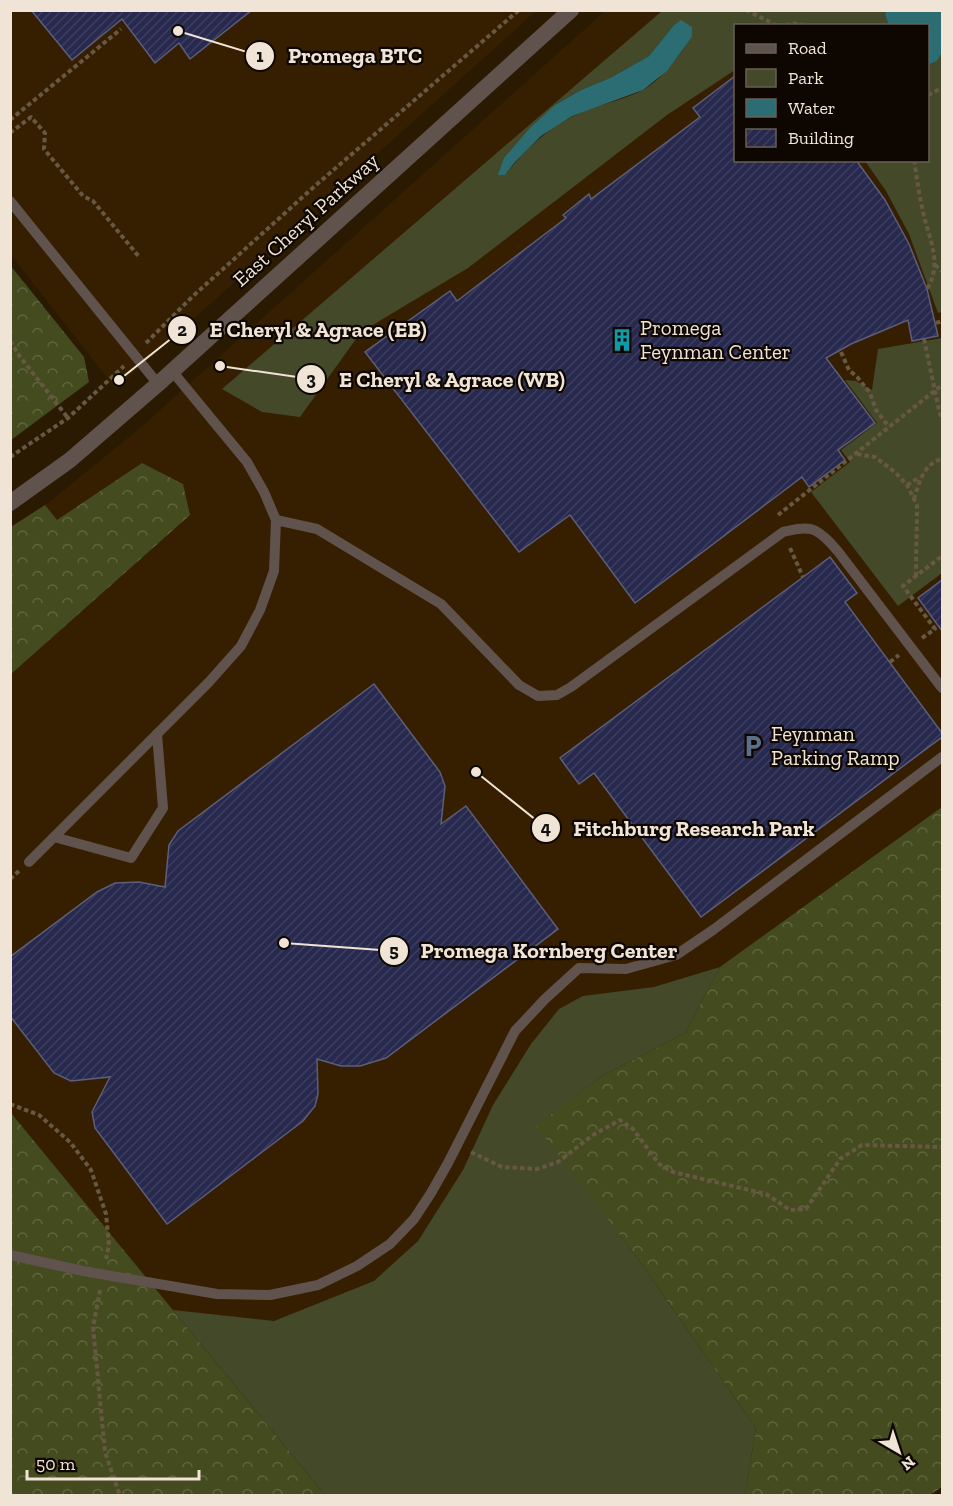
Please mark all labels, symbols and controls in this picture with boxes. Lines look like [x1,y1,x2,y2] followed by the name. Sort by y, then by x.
[734,24,929,162] legend
[245,36,434,76] callout: Promega BTC
[788,37,827,59] text: Road
[288,42,422,69] text: Promega BTC
[256,45,264,67] text: 1
[788,67,824,89] text: Park
[788,97,835,119] text: Water
[788,127,854,149] text: Building
[228,148,384,292] street label: East Cheryl Parkway
[167,310,439,350] callout: E Cheryl & Agrace (EB)
[640,315,791,364] place label: Promega Feynman Center
[209,316,427,343] text: E Cheryl & Agrace (EB)
[177,319,187,341] text: 2
[609,327,635,353] building icon: Promega Feynman Center
[296,359,577,399] callout: E Cheryl & Agrace (WB)
[339,366,565,393] text: E Cheryl & Agrace (WB)
[306,368,316,390] text: 3
[771,721,900,770] place label: Feynman Parking Ramp
[740,733,766,759] parking icon: Feynman Parking Ramp
[531,808,826,848] callout: Fitchburg Research Park
[573,815,815,842] text: Fitchburg Research Park
[541,817,551,839] text: 4
[379,931,690,971] callout: Promega Kornberg Center
[421,937,678,964] text: Promega Kornberg Center
[389,940,399,962] text: 5
[869,1422,929,1482] north arrow
[27,1443,200,1481] scale bar
[897,1452,919,1474] text: N
[36,1453,76,1475] text: 50 m

